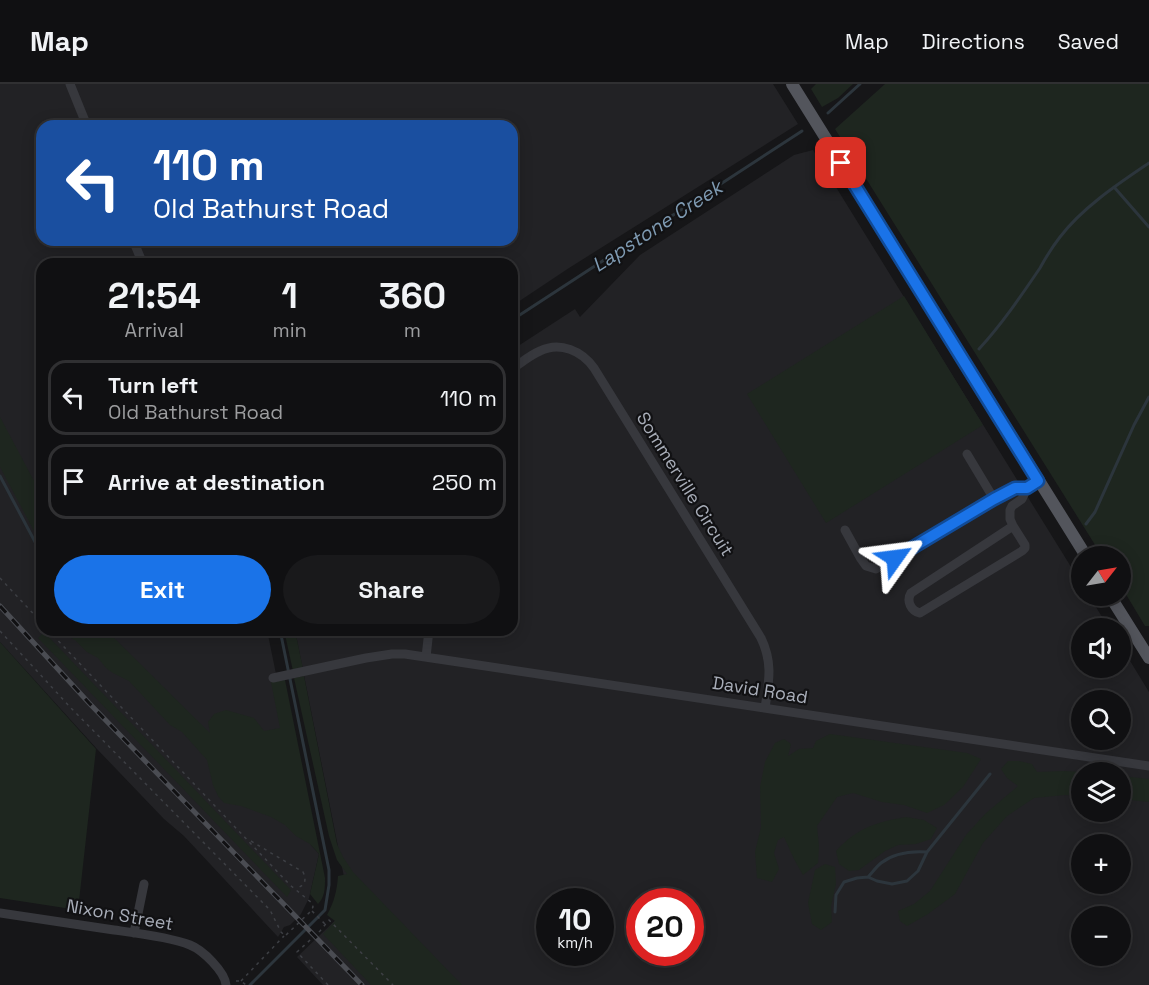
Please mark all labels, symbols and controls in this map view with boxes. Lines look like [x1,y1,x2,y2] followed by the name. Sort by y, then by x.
[30,23,89,59] text: Map
[845,28,889,55] text: Map
[922,28,1025,55] text: Directions
[1058,28,1119,55] text: Saved
[815,137,866,188] pin
[153,139,265,192] text: 110 m
[54,144,132,222] icon: left
[824,146,857,179] icon: arrive
[587,173,729,278] water label: Lapstone Creek
[153,191,389,226] text: Old Bathurst Road
[108,273,201,319] text: 21:54
[282,273,298,319] text: 1
[379,273,446,319] text: 360
[125,317,184,343] text: Arrival
[273,317,307,343] text: min
[404,317,421,343] text: m
[108,371,198,399] text: Turn left
[57,381,90,414] icon: left
[440,384,497,412] text: 110 m
[108,399,283,425] text: Old Bathurst Road
[632,407,739,560] street label: Sommerville Circuit
[57,465,90,498] icon: arrive
[108,468,325,496] text: Arrive at destination
[432,468,497,496] text: 250 m
[863,526,927,590] position arrow
[1071,546,1131,606] north arrow
[1071,546,1131,966] map controls
[54,555,271,624] button: Exit
[283,555,500,624] button: Share
[1071,618,1131,678] button: sound
[711,671,809,708] street label: David Road
[1071,690,1131,750] button: search
[1071,762,1131,822] button: layers
[1071,834,1131,894] button: +
[626,888,704,966] speed limit sign: 20
[65,894,175,935] street label: Nixon Street
[559,900,592,939] text: 10
[1071,906,1131,966] button: −
[557,933,593,952] text: km/h

